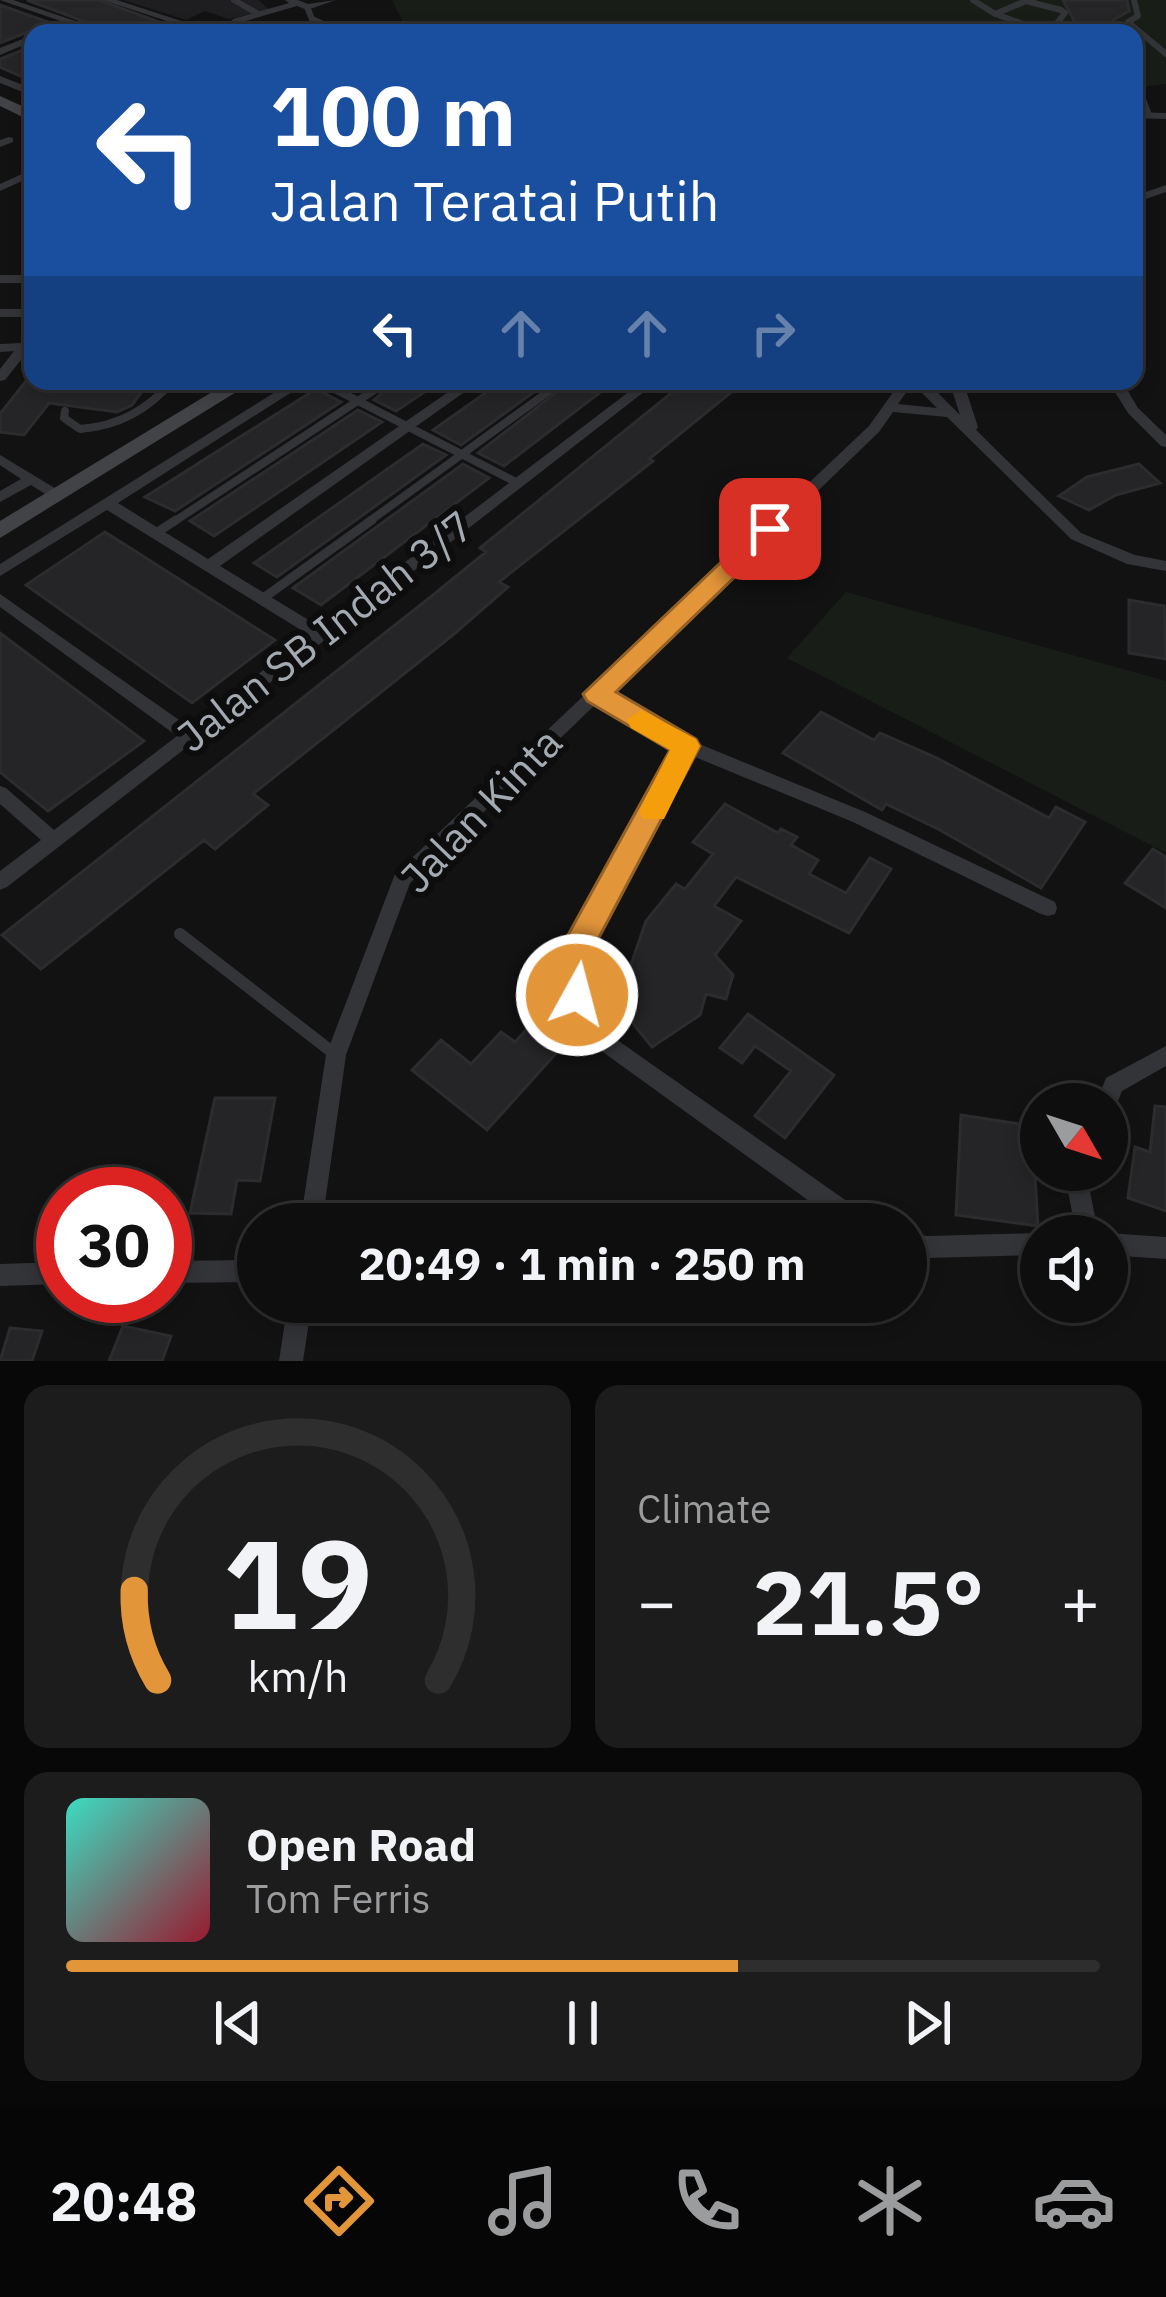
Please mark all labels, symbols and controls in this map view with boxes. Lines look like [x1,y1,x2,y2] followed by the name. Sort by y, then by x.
[270,60,516,169] text: 100 m
[72,72,228,228] icon: left
[270,166,719,236] text: Jalan Teratai Putih
[362,300,428,366] icon: left
[488,300,554,366] icon: ahead
[614,300,680,366] icon: ahead
[740,300,806,366] icon: right
[719,478,821,580] pin
[737,496,803,562] icon: arrive
[166,498,484,763] street label: Jalan SB Indah 3/7
[388,715,573,904] street label: Jalan Kinta
[514,932,640,1058] position arrow
[1020,1083,1128,1191] north arrow
[1020,1083,1128,1323] map controls
[36,1167,192,1323] speed limit sign: 30
[1020,1215,1128,1323] button: sound
[359,1234,805,1292] text: 20:49 · 1 min · 250 m
[637,1483,771,1534] text: Climate
[223,1501,372,1663] text: 19
[752,1543,985,1660] text: 21.5°
[637,1558,677,1644] text: −
[1060,1558,1100,1644] text: +
[247,1647,348,1703] text: km/h
[246,1815,476,1873] text: Open Road
[246,1873,430,1924] text: Tom Ferris
[205,1990,271,2056] icon: previous
[550,1990,616,2056] icon: pause
[895,1990,961,2056] icon: next
[297,2159,381,2243] icon: directions
[481,2159,565,2243] icon: music
[665,2159,749,2243] icon: phone
[848,2159,932,2243] icon: climate
[1032,2159,1116,2243] icon: car
[50,2166,197,2236] text: 20:48

